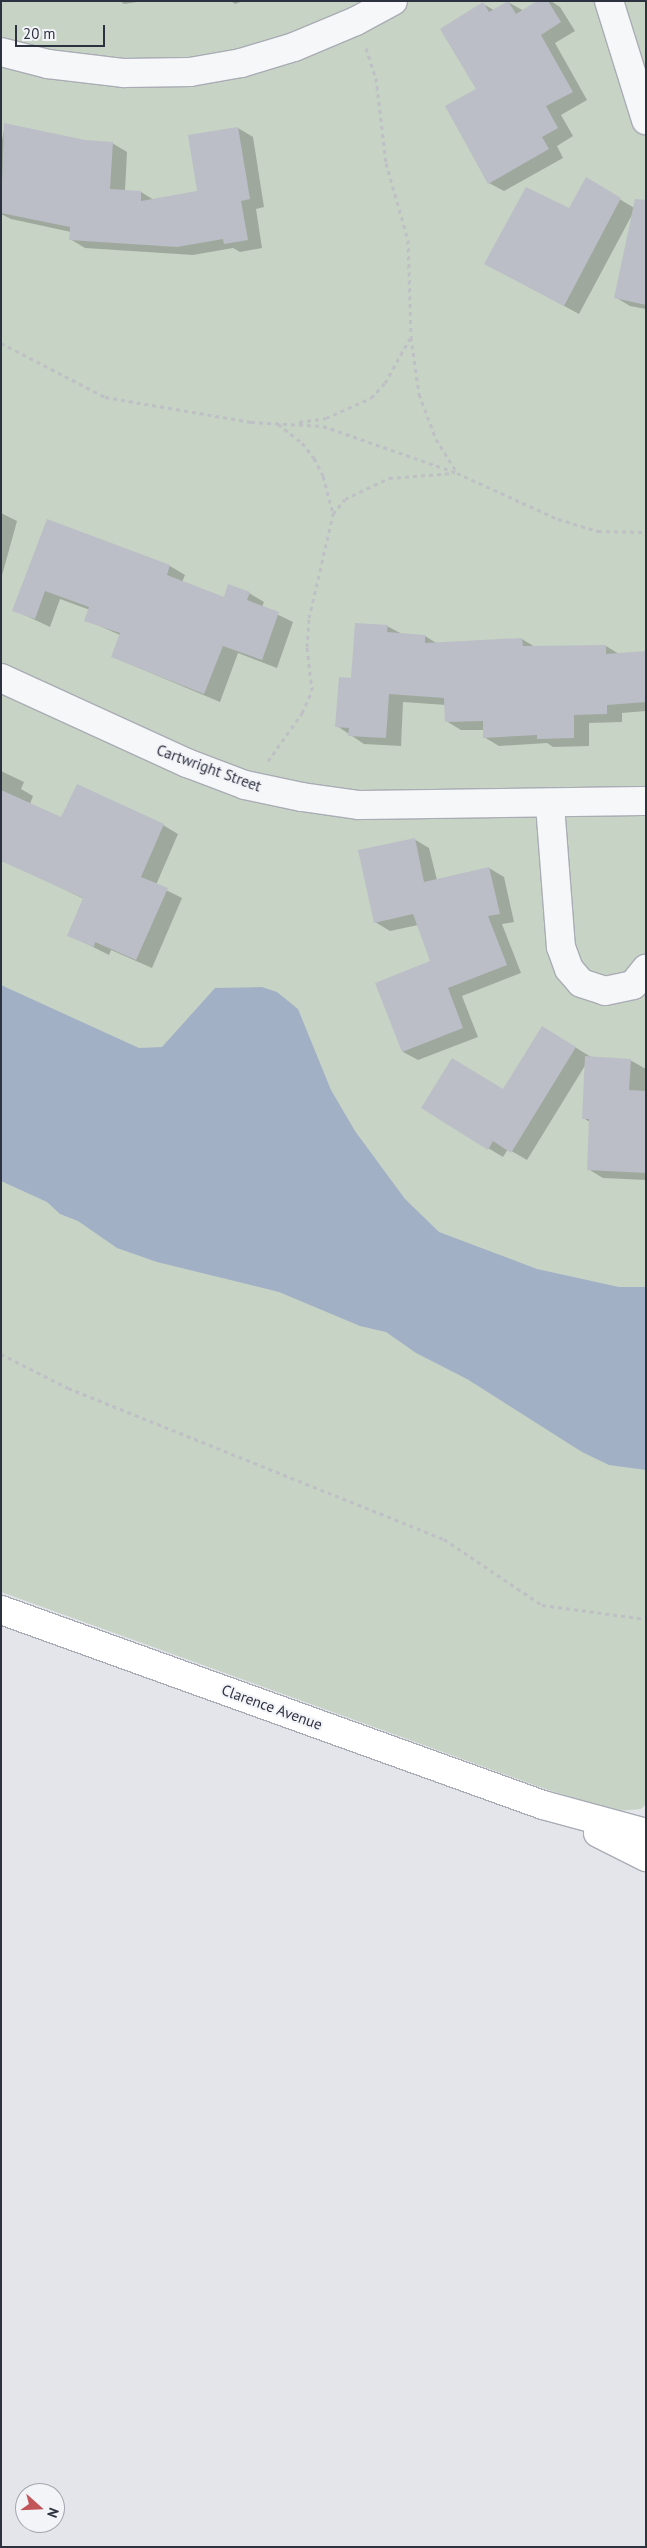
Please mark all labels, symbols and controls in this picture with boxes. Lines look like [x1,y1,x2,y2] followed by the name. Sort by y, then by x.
[18,15,108,47] scale bar
[23,24,56,43] text: 20 m
[154,741,264,795] street label: Cartwright Street
[219,1680,325,1734] street label: Clarence Avenue
[15,2483,65,2533] north arrow
[43,2505,63,2520] text: N

